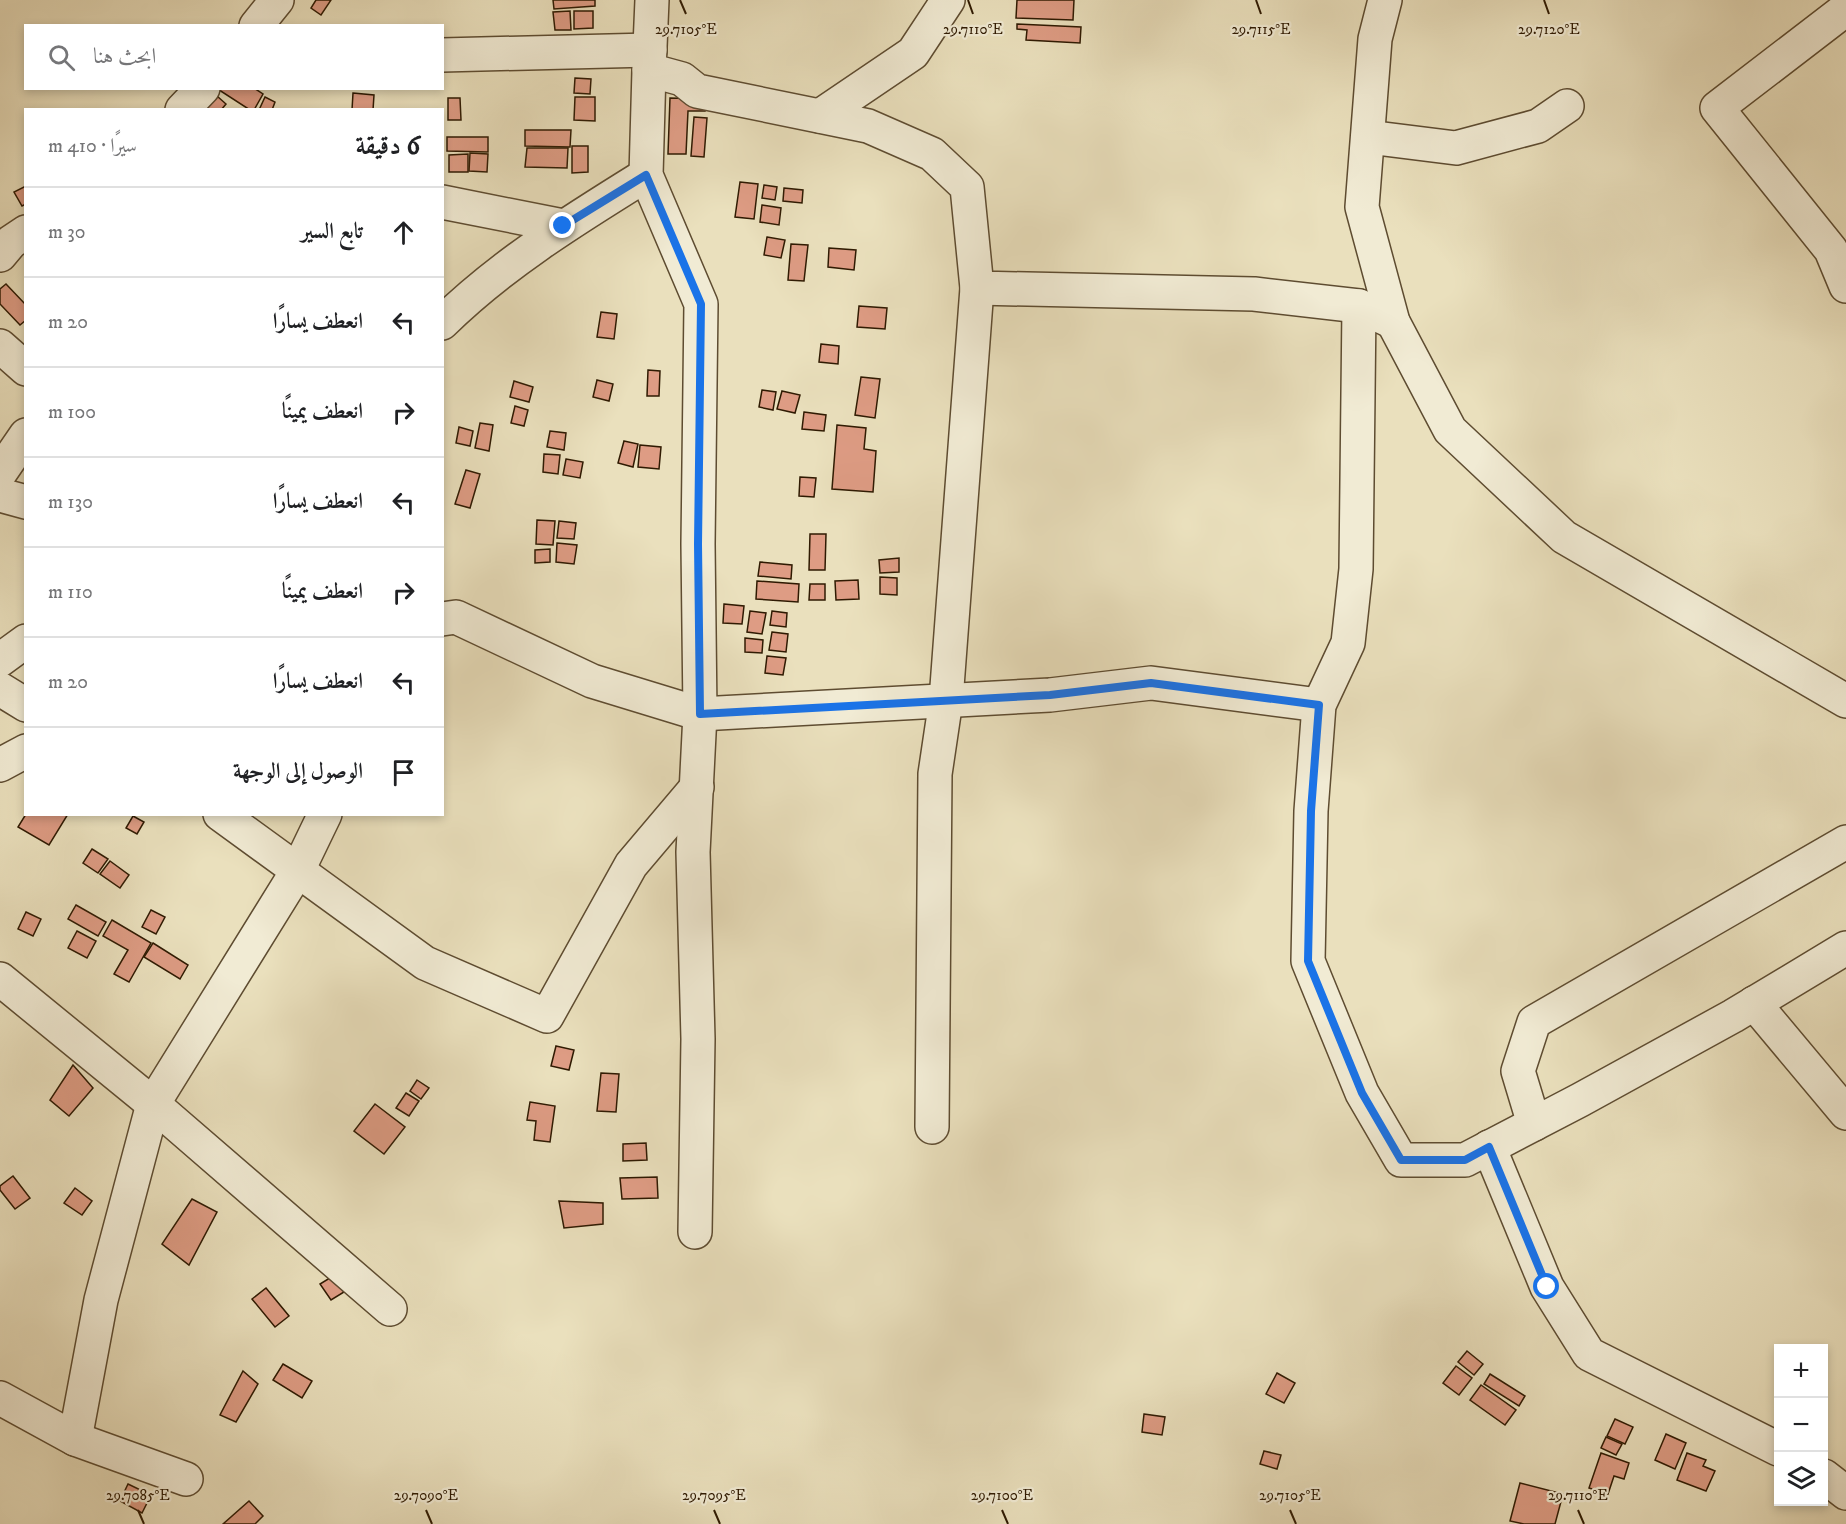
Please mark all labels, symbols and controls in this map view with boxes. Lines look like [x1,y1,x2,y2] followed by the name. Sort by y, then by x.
[655,20,717,39] text: 29.7105°E
[943,20,1003,39] text: 29.7110°E
[1231,20,1291,39] text: 29.7115°E
[1518,20,1580,39] text: 29.7120°E
[24,24,444,90] search box
[45,41,78,74] icon: search
[93,43,156,70] text: ابحث هنا
[355,130,420,163] text: 6 دقيقة
[48,134,137,159] text: سيرًا · 410 m
[549,212,575,238] route end
[387,216,420,249] icon: ahead
[301,218,363,245] text: تابع السير
[48,220,86,245] text: 30 m
[387,306,420,339] icon: left
[273,308,363,335] text: انعطف يسارًا
[48,310,88,335] text: 20 m
[387,396,420,429] icon: right
[282,398,363,425] text: انعطف يمينًا
[48,400,96,425] text: 100 m
[387,486,420,519] icon: left
[273,488,363,515] text: انعطف يسارًا
[48,490,93,515] text: 130 m
[387,576,420,609] icon: right
[282,578,363,605] text: انعطف يمينًا
[48,580,93,605] text: 110 m
[387,666,420,699] icon: left
[273,668,363,695] text: انعطف يسارًا
[48,670,88,695] text: 20 m
[387,756,420,789] icon: arrive
[233,758,363,785] text: الوصول إلى الوجهة
[1533,1273,1559,1299] route start
[1774,1344,1828,1506] map controls
[1774,1344,1828,1398] button: +
[1774,1398,1828,1452] button: −
[1774,1452,1828,1506] button: layers
[106,1486,170,1505] text: 29.7085°E
[394,1486,459,1505] text: 29.7090°E
[682,1486,746,1505] text: 29.7095°E
[971,1486,1034,1505] text: 29.7100°E
[1259,1486,1321,1505] text: 29.7105°E
[1548,1486,1608,1505] text: 29.7110°E

